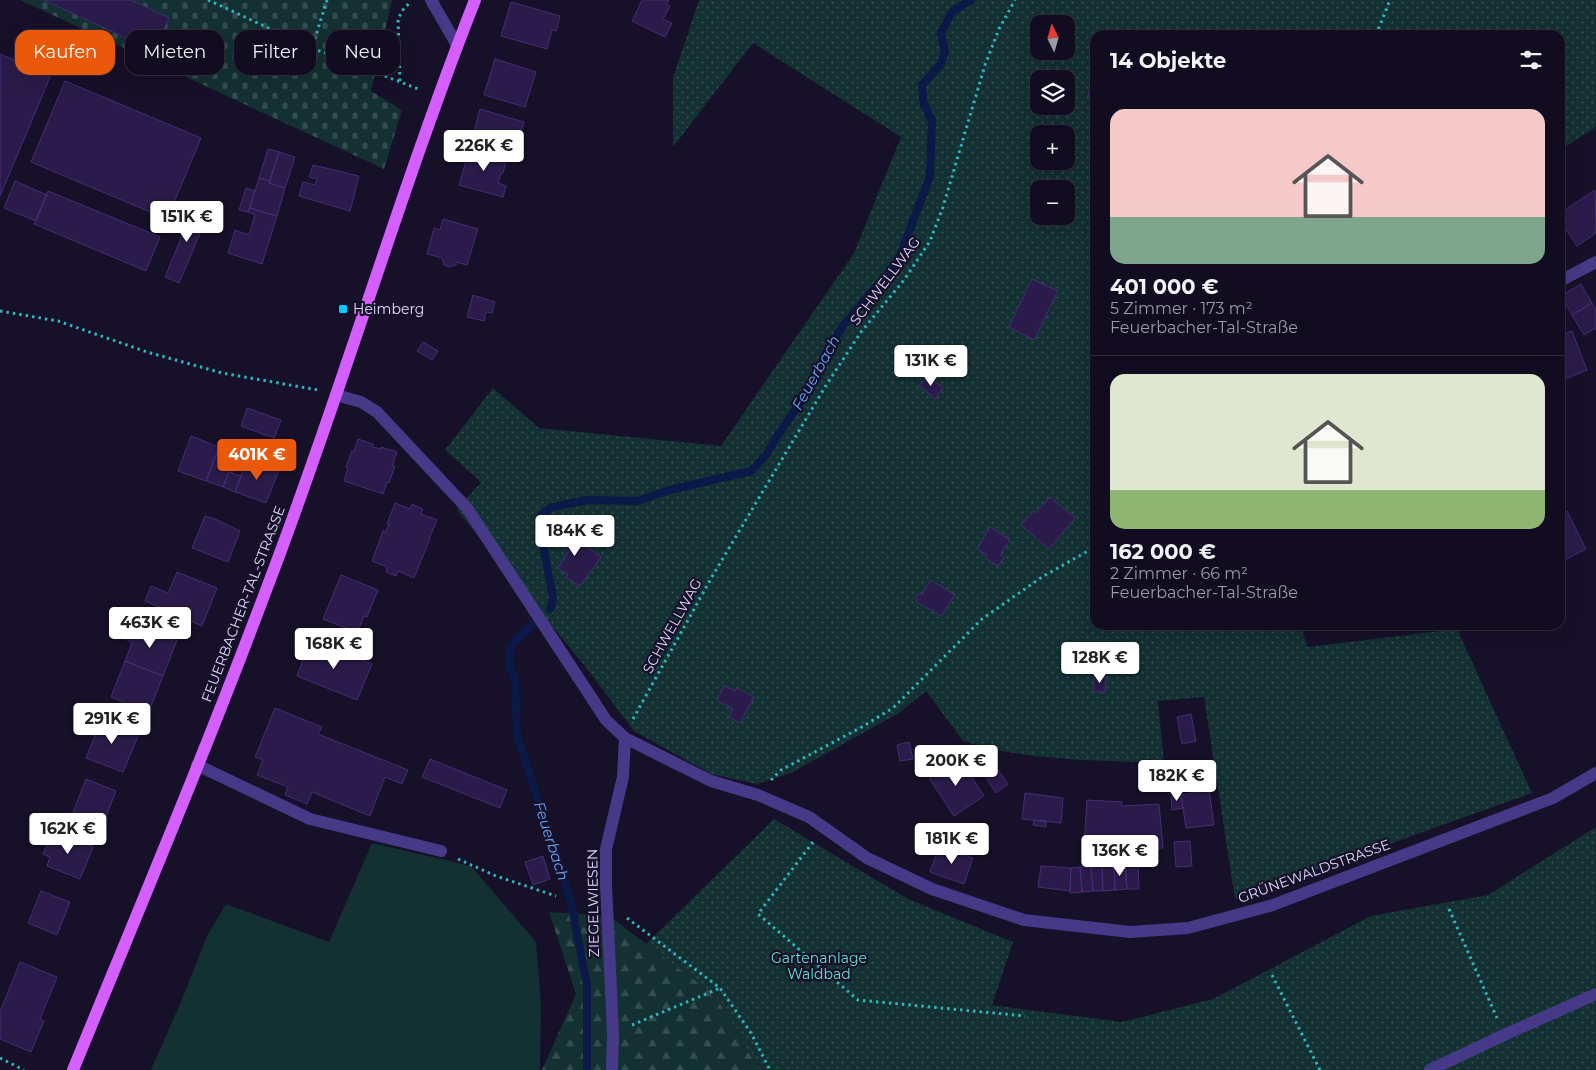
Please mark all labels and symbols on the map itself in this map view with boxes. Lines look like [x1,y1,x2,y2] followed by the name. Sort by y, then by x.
[1030,15,1075,60] north arrow
[443,130,525,172] pin: 226K €
[146,200,228,243] pin: 151K €
[846,233,924,329] street label: SCHWELLWAG
[353,300,424,318] place label: Heimberg
[337,303,349,315] marker: Heimberg
[787,332,844,413] water label: Feuerbach
[890,344,972,387] pin: 131K €
[216,438,298,481] pin: 401K €
[197,503,289,705] street label: FEUERBACHER-TAL-STRASSE
[534,514,616,557] pin: 184K €
[638,575,706,677] street label: SCHWELLWAG
[109,606,191,649] pin: 463K €
[293,628,375,670] pin: 168K €
[1059,642,1141,684] pin: 128K €
[71,702,153,745] pin: 291K €
[915,744,997,787] pin: 200K €
[1136,760,1218,802] pin: 182K €
[530,799,573,883] water label: Feuerbach
[27,812,109,855] pin: 162K €
[911,822,993,865] pin: 181K €
[1079,834,1161,877] pin: 136K €
[1235,835,1393,907] street label: GRÜNEWALDSTRASSE
[583,849,603,957] street label: ZIEGELWIESEN
[771,949,867,983] park label: Gartenanlage Waldbad

